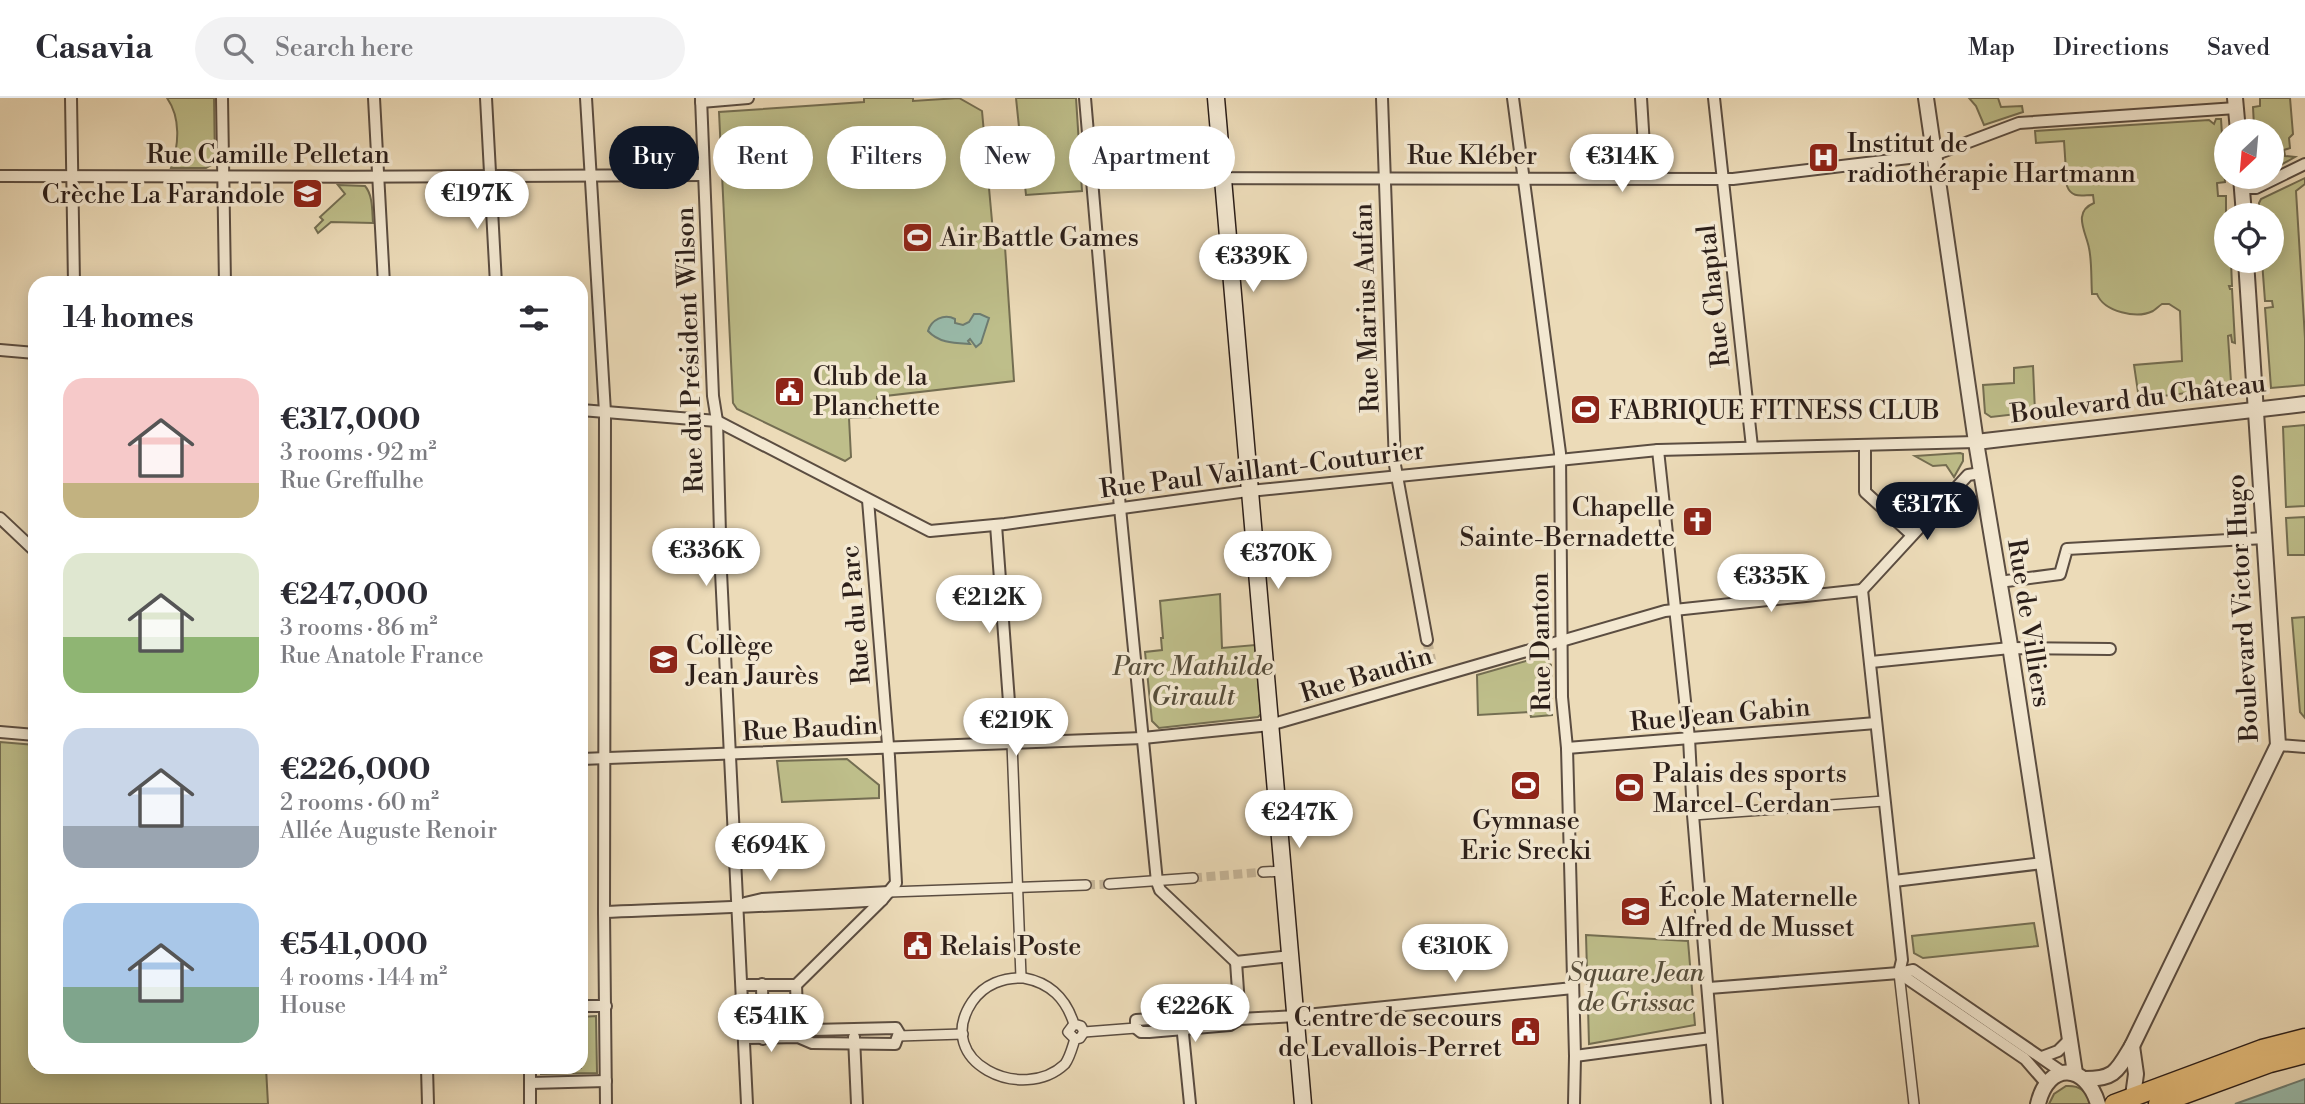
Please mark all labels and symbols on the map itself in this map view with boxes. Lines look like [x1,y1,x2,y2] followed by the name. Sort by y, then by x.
[2214,119,2284,189] north arrow
[1847,128,2136,190] place label: Institut de radiothérapie Hartmann
[1573,134,1671,194] pin: €314K
[146,139,390,171] street label: Rue Camille Pelletan
[1407,140,1537,172] street label: Rue Kléber
[1807,141,1841,175] hospital icon: Institut de radiothérapie Hartmann
[428,172,526,231] pin: €197K
[291,177,325,211] school or university icon: Crèche La Farandole
[42,179,285,211] place label: Crèche La Farandole
[1347,203,1387,413] street label: Rue Marius Aufan
[669,206,711,494] street label: Rue du Président Wilson
[900,220,934,254] sports icon: Air Battle Games
[939,222,1139,254] place label: Air Battle Games
[1691,223,1737,369] street label: Rue Chaptal
[1204,234,1302,294] pin: €339K
[813,361,940,423] place label: Club de la Planchette
[2008,367,2268,431] street label: Boulevard du Château
[773,374,807,408] public building icon: Club de la Planchette
[1569,393,1603,427] sports icon: FABRIQUE FITNESS CLUB
[1609,395,1940,427] place label: FABRIQUE FITNESS CLUB
[1098,434,1426,506] street label: Rue Paul Vaillant-Couturier
[2220,473,2266,744] street label: Boulevard Victor Hugo
[1878,482,1976,542] pin: €317K
[1460,492,1675,554] place label: Chapelle Sainte-Bernadette
[1681,505,1715,539] church icon: Chapelle Sainte-Bernadette
[657,528,755,588] pin: €336K
[1229,532,1327,591] pin: €370K
[2000,537,2058,710] street label: Rue de Villiers
[834,544,878,686] street label: Rue du Parc
[1722,554,1820,614] pin: €335K
[1524,572,1558,712] street label: Rue Danton
[940,575,1038,635] pin: €212K
[685,630,819,692] place label: Collège Jean Jaurès
[1296,640,1436,710] street label: Rue Baudin
[646,643,680,677] school or university icon: Collège Jean Jaurès
[1112,651,1273,713] park label: Parc Mathilde Girault
[1629,691,1812,739] street label: Rue Jean Gabin
[967,698,1065,758] pin: €219K
[741,709,879,749] street label: Rue Baudin
[1653,758,1847,820] place label: Palais des sports Marcel-Cerdan
[1509,768,1543,802] sports icon: Gymnase Eric Srecki
[1613,771,1647,805] sports icon: Palais des sports Marcel-Cerdan
[1250,790,1348,850] pin: €247K
[1460,805,1592,867] place label: Gymnase Eric Srecki
[721,824,819,883] pin: €694K
[1658,880,1858,944] place label: École Maternelle Alfred de Musset
[1619,895,1653,929] school or university icon: École Maternelle Alfred de Musset
[1406,924,1504,984] pin: €310K
[900,929,934,963] public building icon: Relais Poste
[940,931,1081,963] place label: Relais Poste
[1568,957,1705,1019] park label: Square Jean de Grissac
[1146,984,1244,1044] pin: €226K
[722,995,820,1054] pin: €541K
[1278,1002,1502,1064] place label: Centre de secours de Levallois-Perret
[1508,1015,1542,1049] public building icon: Centre de secours de Levallois-Perret

